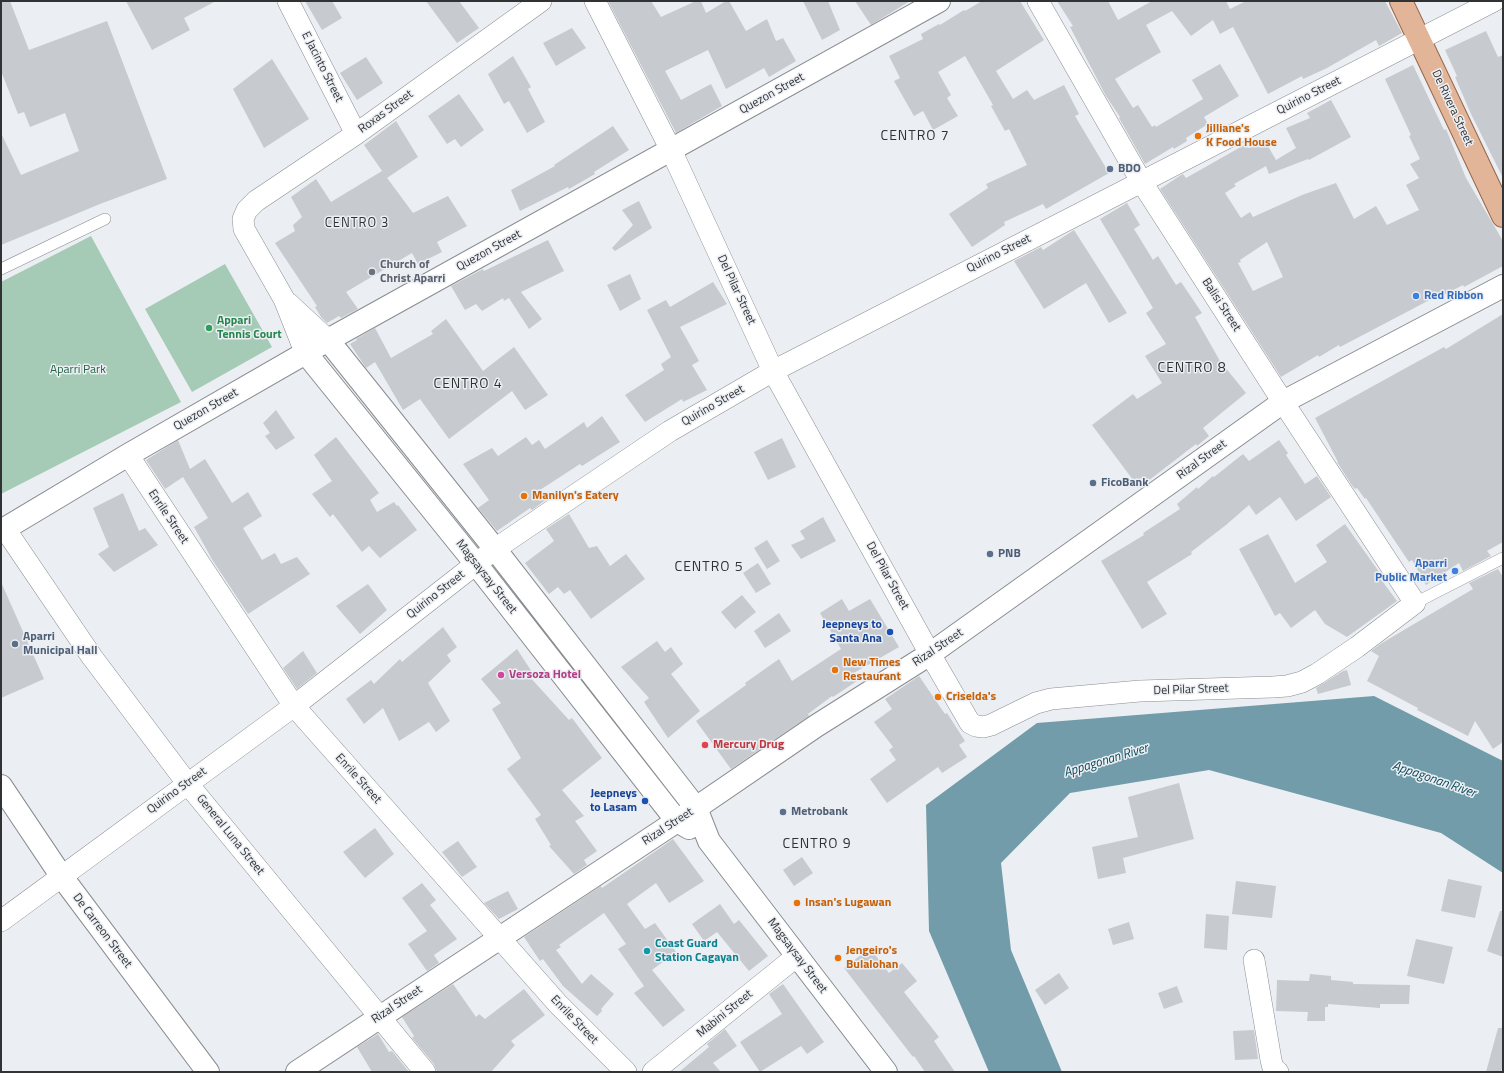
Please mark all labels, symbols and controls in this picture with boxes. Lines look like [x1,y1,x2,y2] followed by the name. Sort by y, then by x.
[298,29,346,105] street label: E Jacinto Street
[1428,68,1476,148] street label: De Rivera Street
[737,70,807,118] street label: Quezon Street
[1275,74,1343,118] street label: Quirino Street
[356,87,416,137] street label: Roxas Street
[1206,122,1277,150] place label: Jilliane's K Food House
[881,129,949,145] district label: CENTRO 7
[1193,131,1203,141] marker: Jilliane's K Food House
[1118,162,1141,176] place label: BDO
[1105,164,1115,174] marker: BDO
[325,216,389,232] district label: CENTRO 3
[454,227,524,275] street label: Quezon Street
[965,232,1033,276] street label: Quirino Street
[714,253,758,327] street label: Del Pilar Street
[380,258,445,286] place label: Church of Christ Aparri
[367,267,377,277] marker: Church of Christ Aparri
[1198,276,1244,334] street label: Balisi Street
[1424,289,1483,303] place label: Red Ribbon
[1411,291,1421,301] marker: Red Ribbon
[217,314,282,342] place label: Appari Tennis Court
[204,323,214,333] marker: Appari Tennis Court
[1158,361,1226,377] district label: CENTRO 8
[50,363,106,377] park label: Aparri Park
[434,377,502,393] district label: CENTRO 4
[679,382,747,430] street label: Quirino Street
[171,386,241,434] street label: Quezon Street
[1174,437,1230,483] street label: Rizal Street
[1101,476,1148,490] place label: FicoBank
[1088,478,1098,488] marker: FicoBank
[145,487,191,547] street label: Enrile Street
[532,489,619,503] place label: Manilyn's Eatery
[519,491,529,501] marker: Manilyn's Eatery
[452,537,520,617] street label: Magsaysay Street
[862,540,912,612] street label: Del Pilar Street
[998,547,1021,561] place label: PNB
[985,549,995,559] marker: PNB
[1375,557,1447,585] place label: Aparri Public Market
[675,560,743,576] district label: CENTRO 5
[1450,566,1460,576] marker: Aparri Public Market
[404,568,468,622] street label: Quirino Street
[822,618,882,646] place label: Jeepneys to Santa Ana
[910,626,966,670] street label: Rizal Street
[885,627,895,637] marker: Jeepneys to Santa Ana
[23,630,97,658] place label: Aparri Municipal Hall
[10,639,20,649] marker: Aparri Municipal Hall
[843,656,901,684] place label: New Times Restaurant
[830,665,840,675] marker: New Times Restaurant
[509,668,581,682] place label: Versoza Hotel
[496,670,506,680] marker: Versoza Hotel
[1153,681,1229,699] street label: Del Pilar Street
[946,690,996,704] place label: Criselda's
[933,692,943,702] marker: Criselda's
[713,738,784,752] place label: Mercury Drug
[700,740,710,750] marker: Mercury Drug
[1062,741,1150,781] water label: Appagonan River
[332,751,384,807] street label: Enrile Street
[1390,758,1478,802] water label: Appagonan River
[144,765,210,817] street label: Quirino Street
[590,787,637,815] place label: Jeepneys to Lasam
[193,792,267,878] street label: General Luna Street
[640,796,650,806] marker: Jeepneys to Lasam
[640,805,696,849] street label: Rizal Street
[791,805,848,819] place label: Metrobank
[778,807,788,817] marker: Metrobank
[783,837,851,853] district label: CENTRO 9
[69,891,135,971] street label: De Carreon Street
[805,896,891,910] place label: Insan's Lugawan
[792,898,802,908] marker: Insan's Lugawan
[764,916,830,996] street label: Magsaysay Street
[655,937,739,965] place label: Coast Guard Station Cagayan
[846,944,898,972] place label: Jengeiro's Bulalohan
[642,946,652,956] marker: Coast Guard Station Cagayan
[833,953,843,963] marker: Jengeiro's Bulalohan
[369,983,425,1027] street label: Rizal Street
[694,987,756,1041] street label: Mabini Street
[547,993,601,1047] street label: Enrile Street

